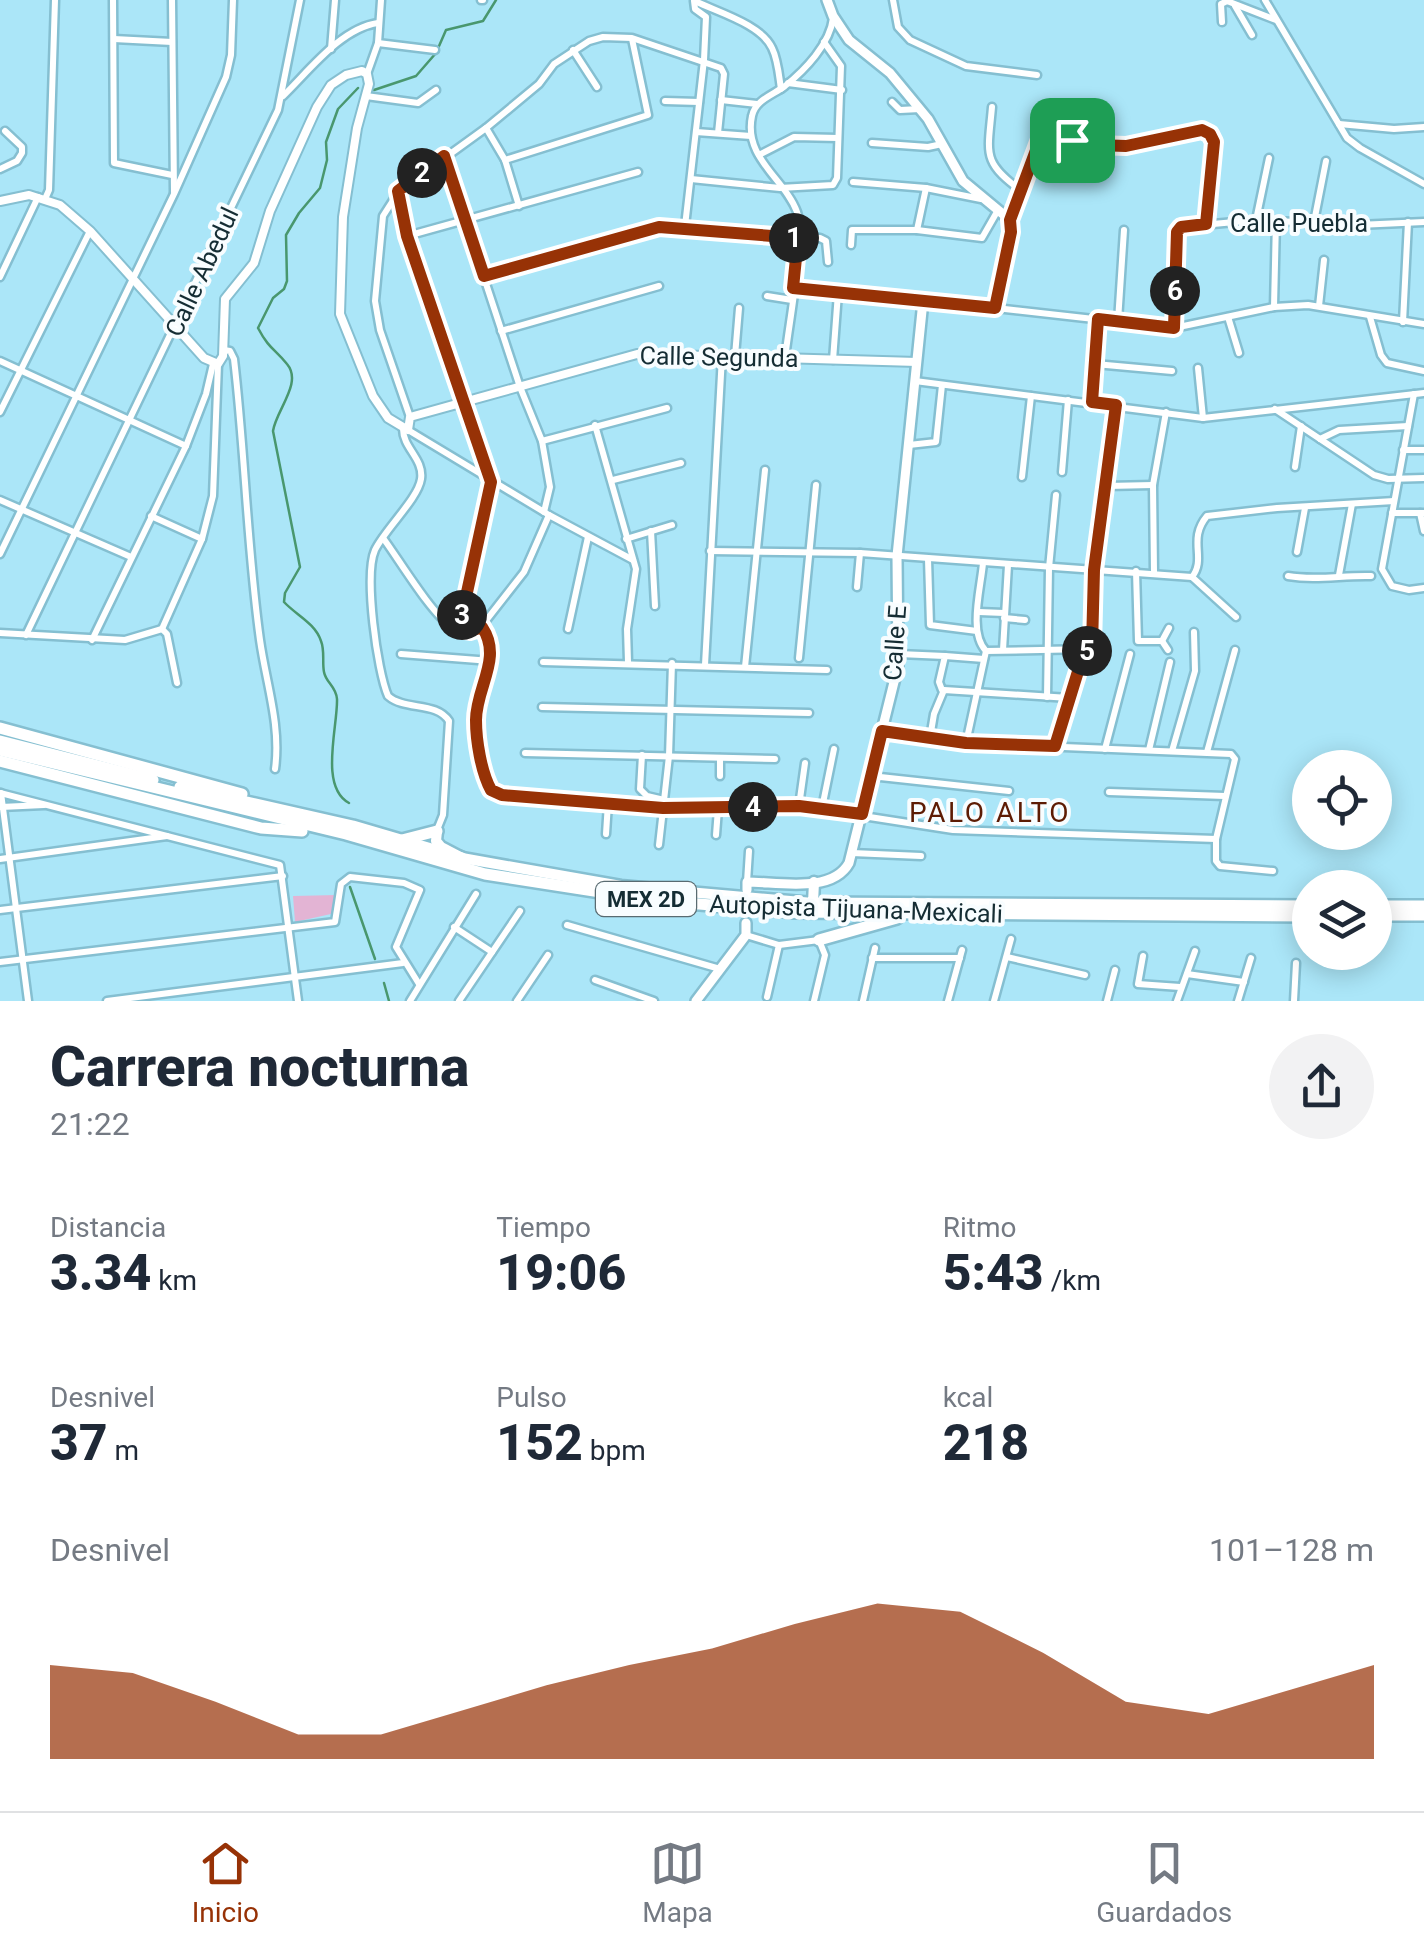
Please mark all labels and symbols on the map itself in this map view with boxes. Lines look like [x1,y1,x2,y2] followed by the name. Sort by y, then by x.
[1030,98,1115,183] pin
[397,148,447,198] pin: 2
[159,203,245,341] street label: Calle Abedul
[1230,209,1368,238] street label: Calle Puebla
[769,213,819,263] pin: 1
[1150,266,1200,316] pin: 6
[639,341,799,373] street label: Calle Segunda
[437,590,487,640] pin: 3
[878,604,912,682] street label: Calle E
[1062,626,1112,676] pin: 5
[728,782,778,832] pin: 4
[909,796,1071,829] district label: PALO ALTO
[596,882,696,916] road number: MEX 2D
[709,889,1003,929] street label: Autopista Tijuana-Mexicali

